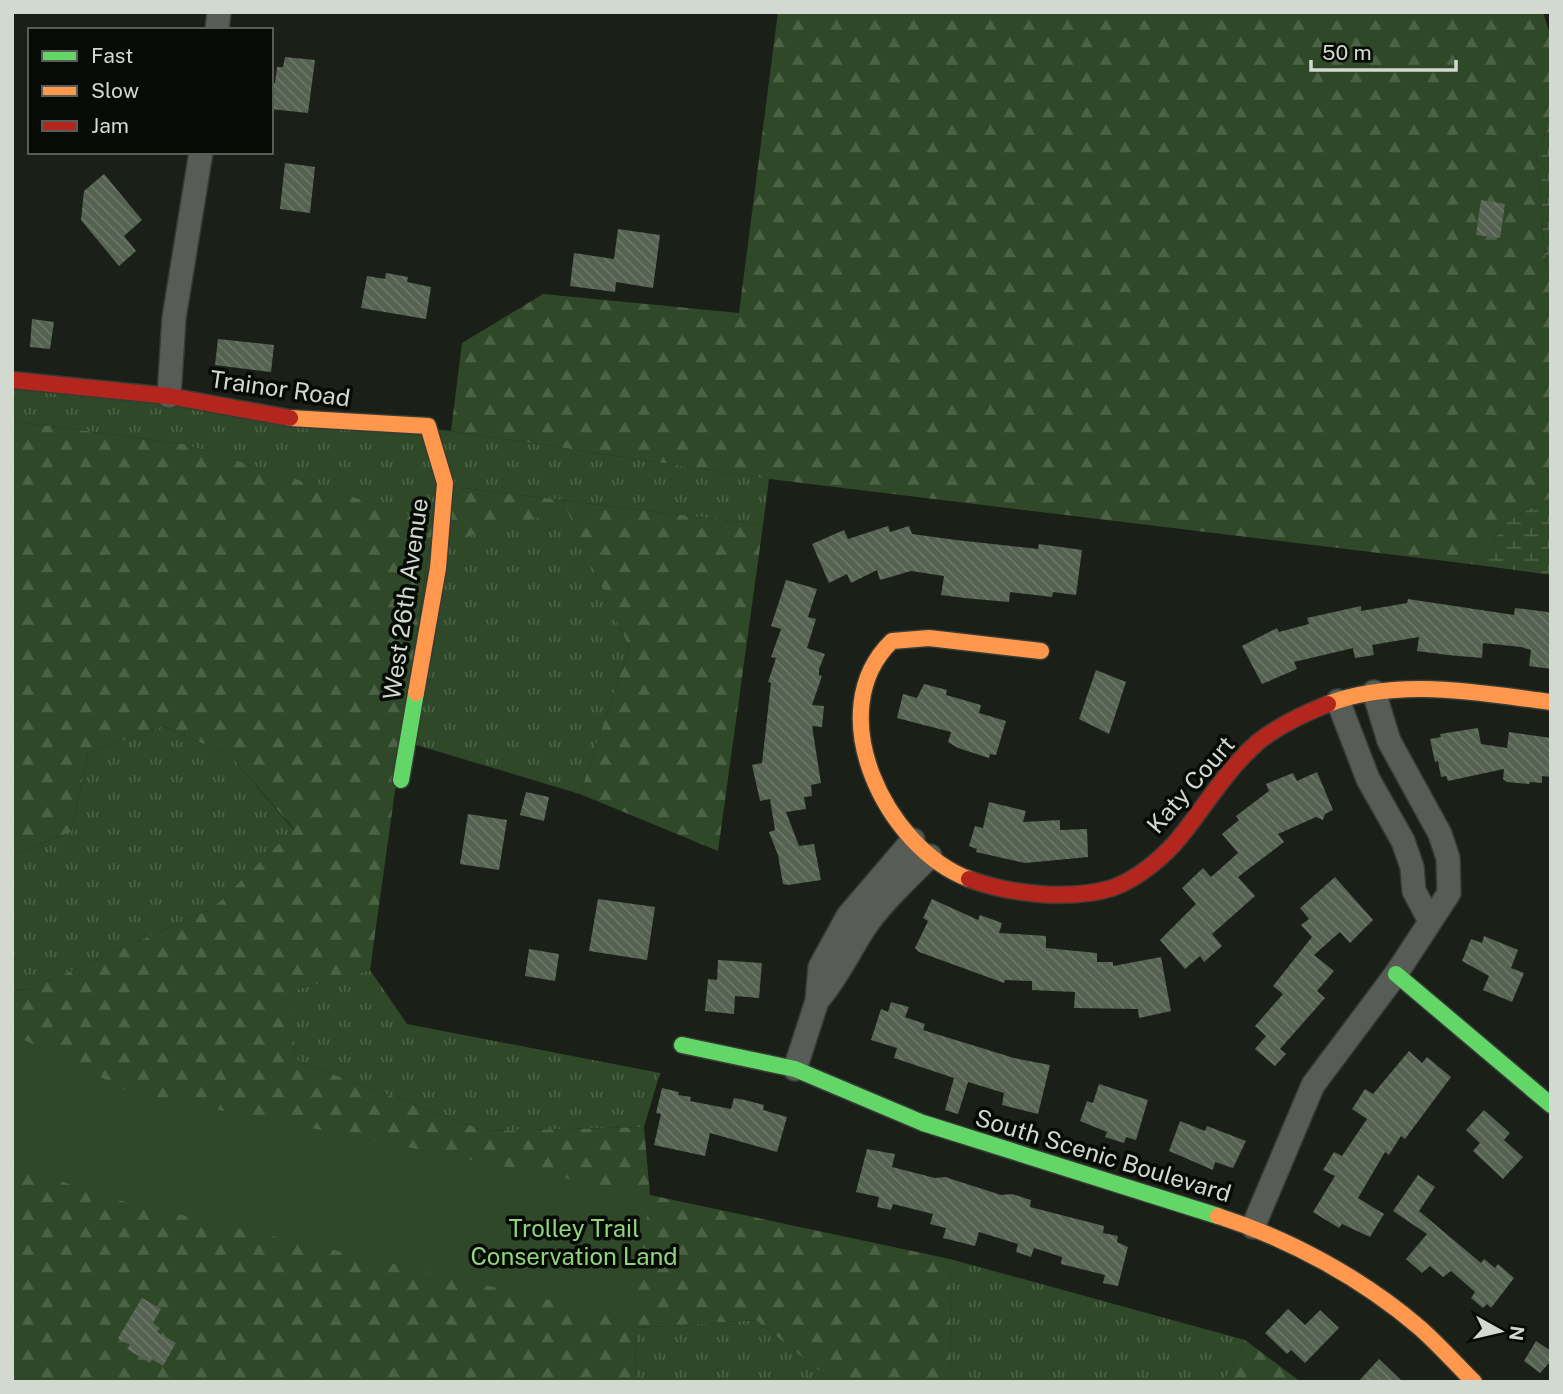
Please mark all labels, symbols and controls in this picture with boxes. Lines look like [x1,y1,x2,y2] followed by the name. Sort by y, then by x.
[28,28,273,154] legend
[1311,28,1456,72] scale bar
[1322,40,1372,65] text: 50 m
[91,43,133,68] text: Fast
[91,78,139,103] text: Slow
[91,113,129,138] text: Jam
[208,364,352,412] street label: Trainor Road
[377,496,433,701] street label: West 26th Avenue
[1141,730,1240,839] street label: Katy Court
[972,1103,1235,1207] street label: South Scenic Boulevard
[470,1214,678,1270] park label: Trolley Trail Conservation Land
[1465,1296,1535,1366] north arrow
[1505,1324,1529,1342] text: N

